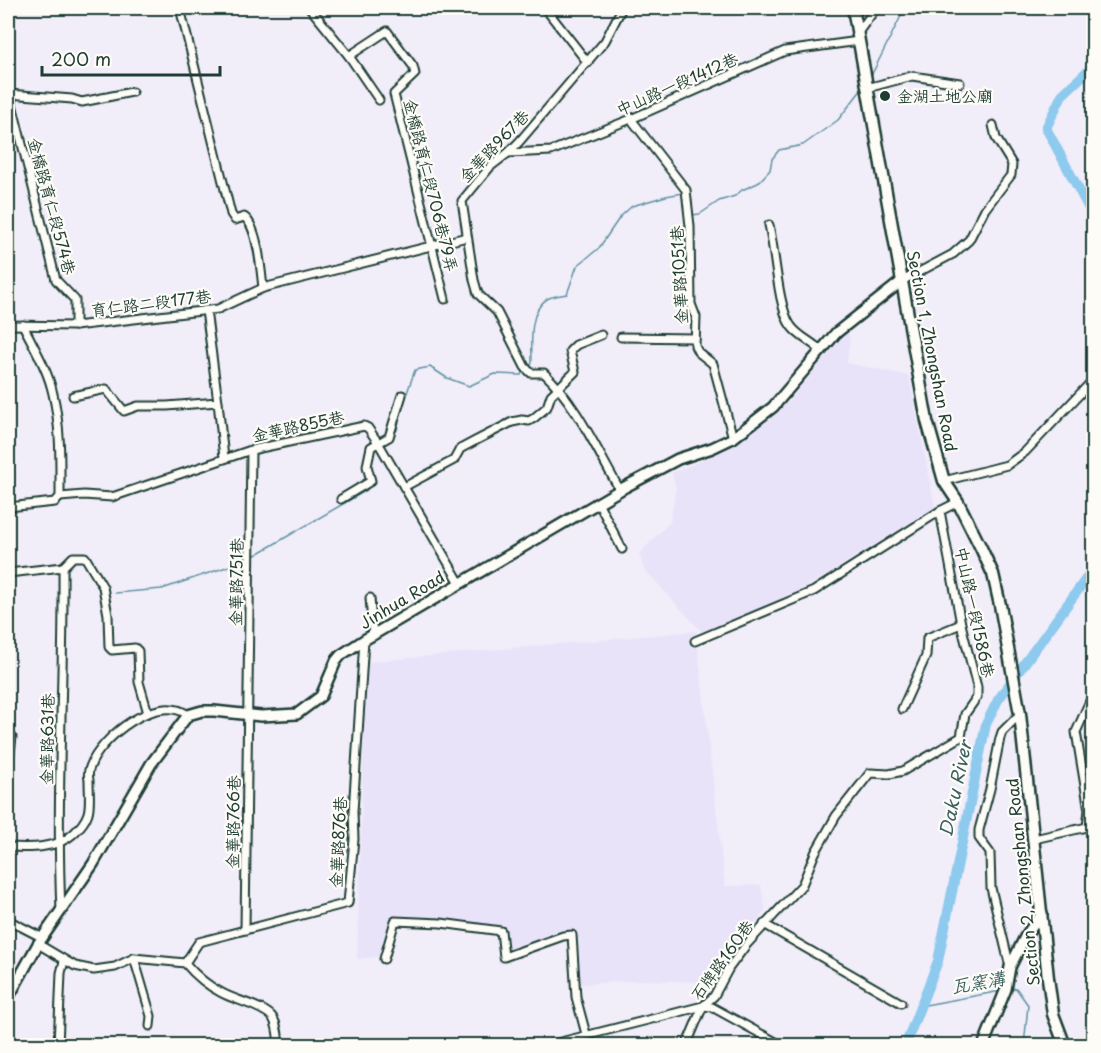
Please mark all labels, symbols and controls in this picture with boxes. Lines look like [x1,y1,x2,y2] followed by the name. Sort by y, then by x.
[42,39,220,77] scale bar
[51,45,111,72] text: 200 m
[612,45,741,121] street label: 中山路一段1412巷
[897,83,993,107] place label: 金湖土地公廟
[878,89,892,103] marker: 金湖土地公廟
[399,96,465,274] street label: 金橋路育仁段706巷79弄
[452,104,534,187] street label: 金華路967巷
[23,135,83,277] street label: 金橋路育仁段574巷
[663,225,693,325] street label: 金華路1051巷
[902,248,964,454] street label: Section 1, Zhongshan Road
[89,283,212,321] street label: 育仁路二段177巷
[249,404,346,447] street label: 金華路855巷
[222,538,248,626] street label: 金華路751巷
[950,544,1002,679] street label: 中山路一段1586巷
[354,564,449,634] street label: Jinhua Road
[33,693,59,785] street label: 金華路631巷
[931,736,978,839] water label: Daku River
[219,775,245,869] street label: 金華路766巷
[999,777,1045,987] street label: Section 2, Zhongshan Road
[323,796,351,888] street label: 金華路876巷
[684,914,759,1005] street label: 石牌路160巷
[949,963,1009,1000] water label: 瓦窯溝

